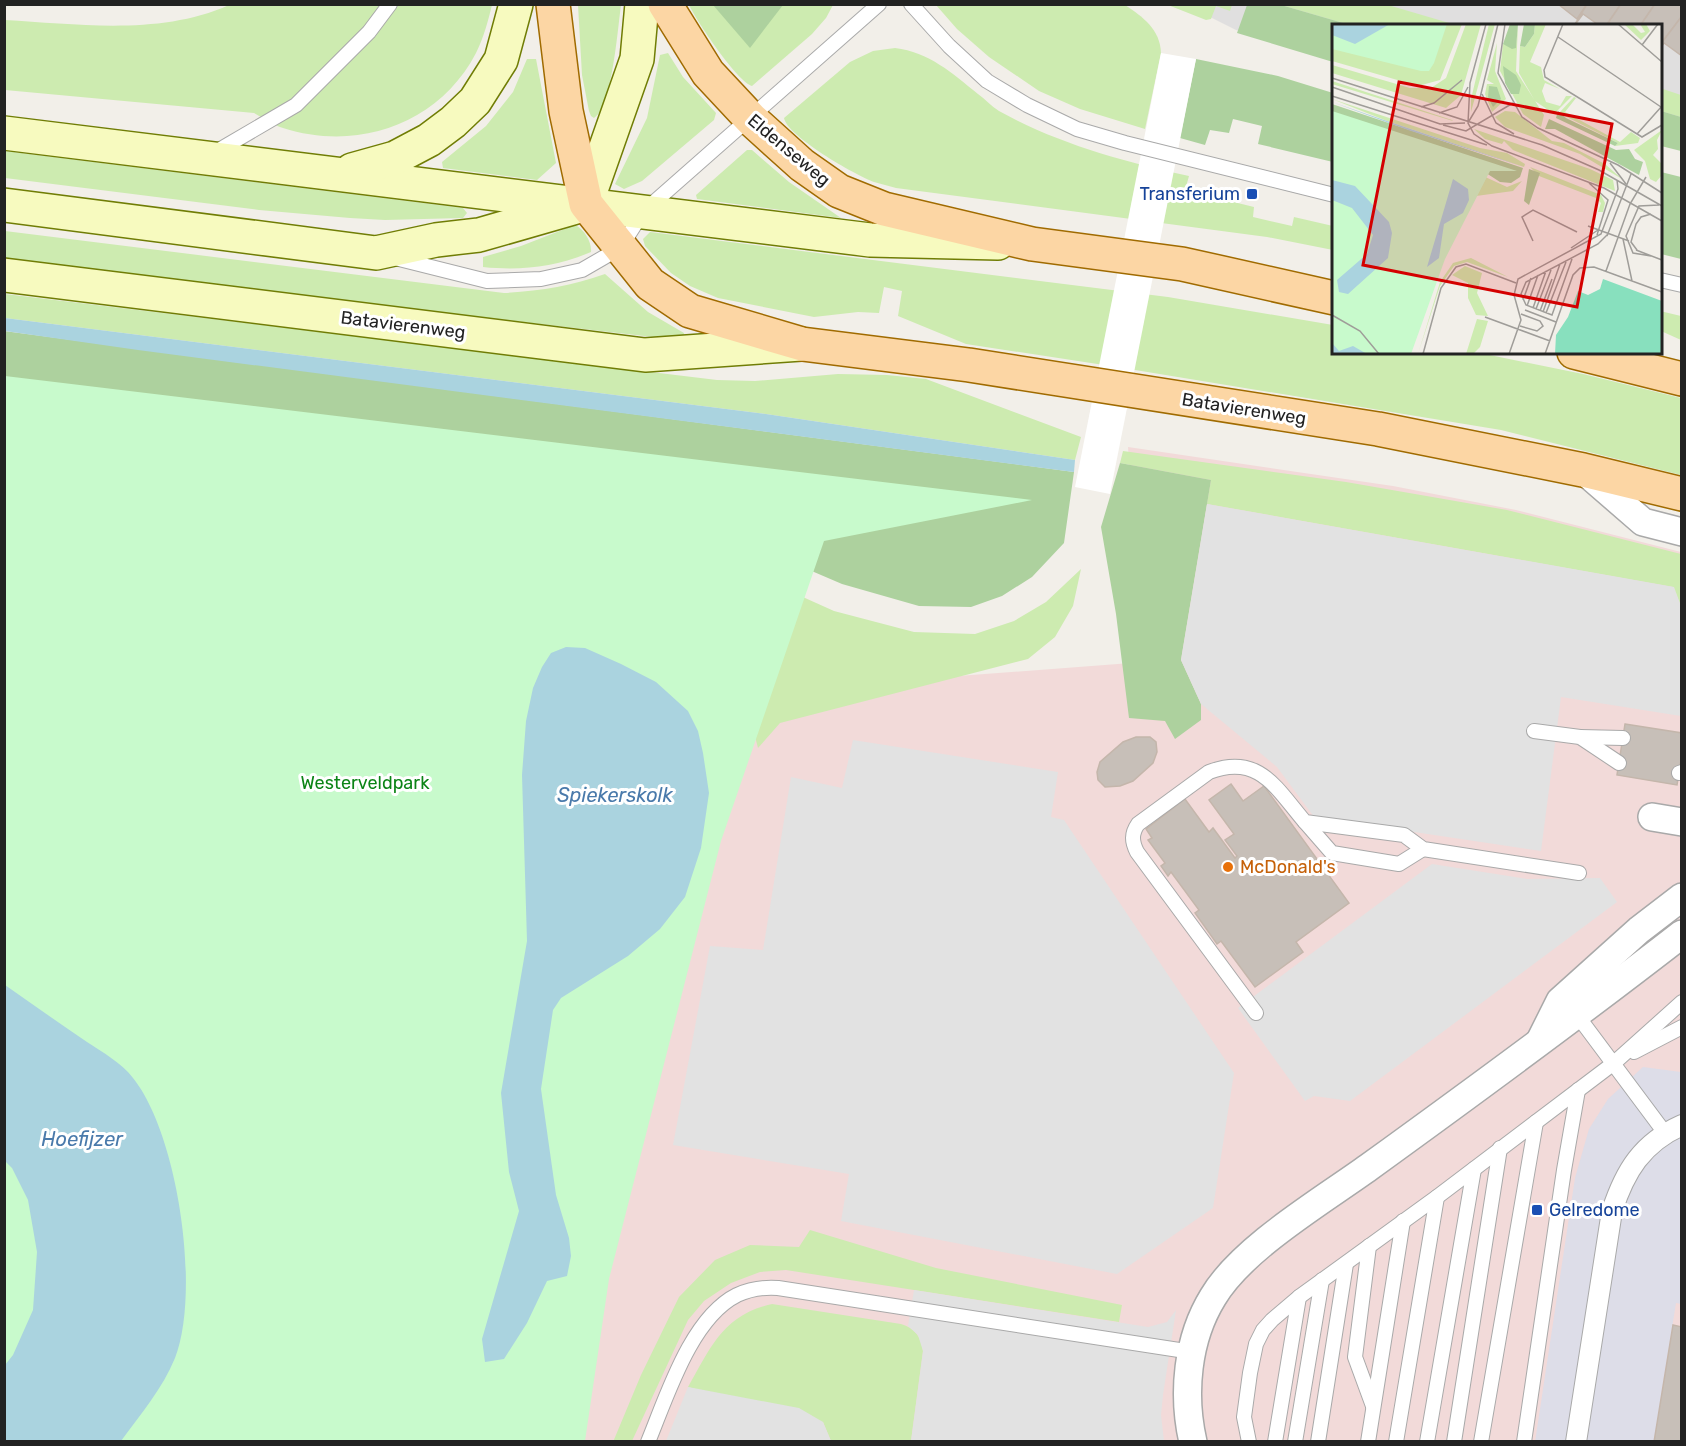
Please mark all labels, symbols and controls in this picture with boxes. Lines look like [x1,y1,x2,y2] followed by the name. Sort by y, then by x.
[1332,24,1662,354] inset map
[743,109,835,191] street label: Eldenseweg
[1139,183,1240,205] place label: Transferium
[1245,187,1259,201] marker: Transferium
[339,306,467,344] street label: Batavierenweg
[1180,388,1308,430] street label: Batavierenweg
[301,772,430,794] park label: Westerveldpark
[557,783,673,807] water label: Spiekerskolk
[1240,856,1336,878] place label: McDonald's
[1221,860,1235,874] marker: McDonald's
[41,1127,124,1151] water label: Hoefijzer
[1549,1199,1640,1221] place label: Gelredome
[1530,1203,1544,1217] marker: Gelredome

